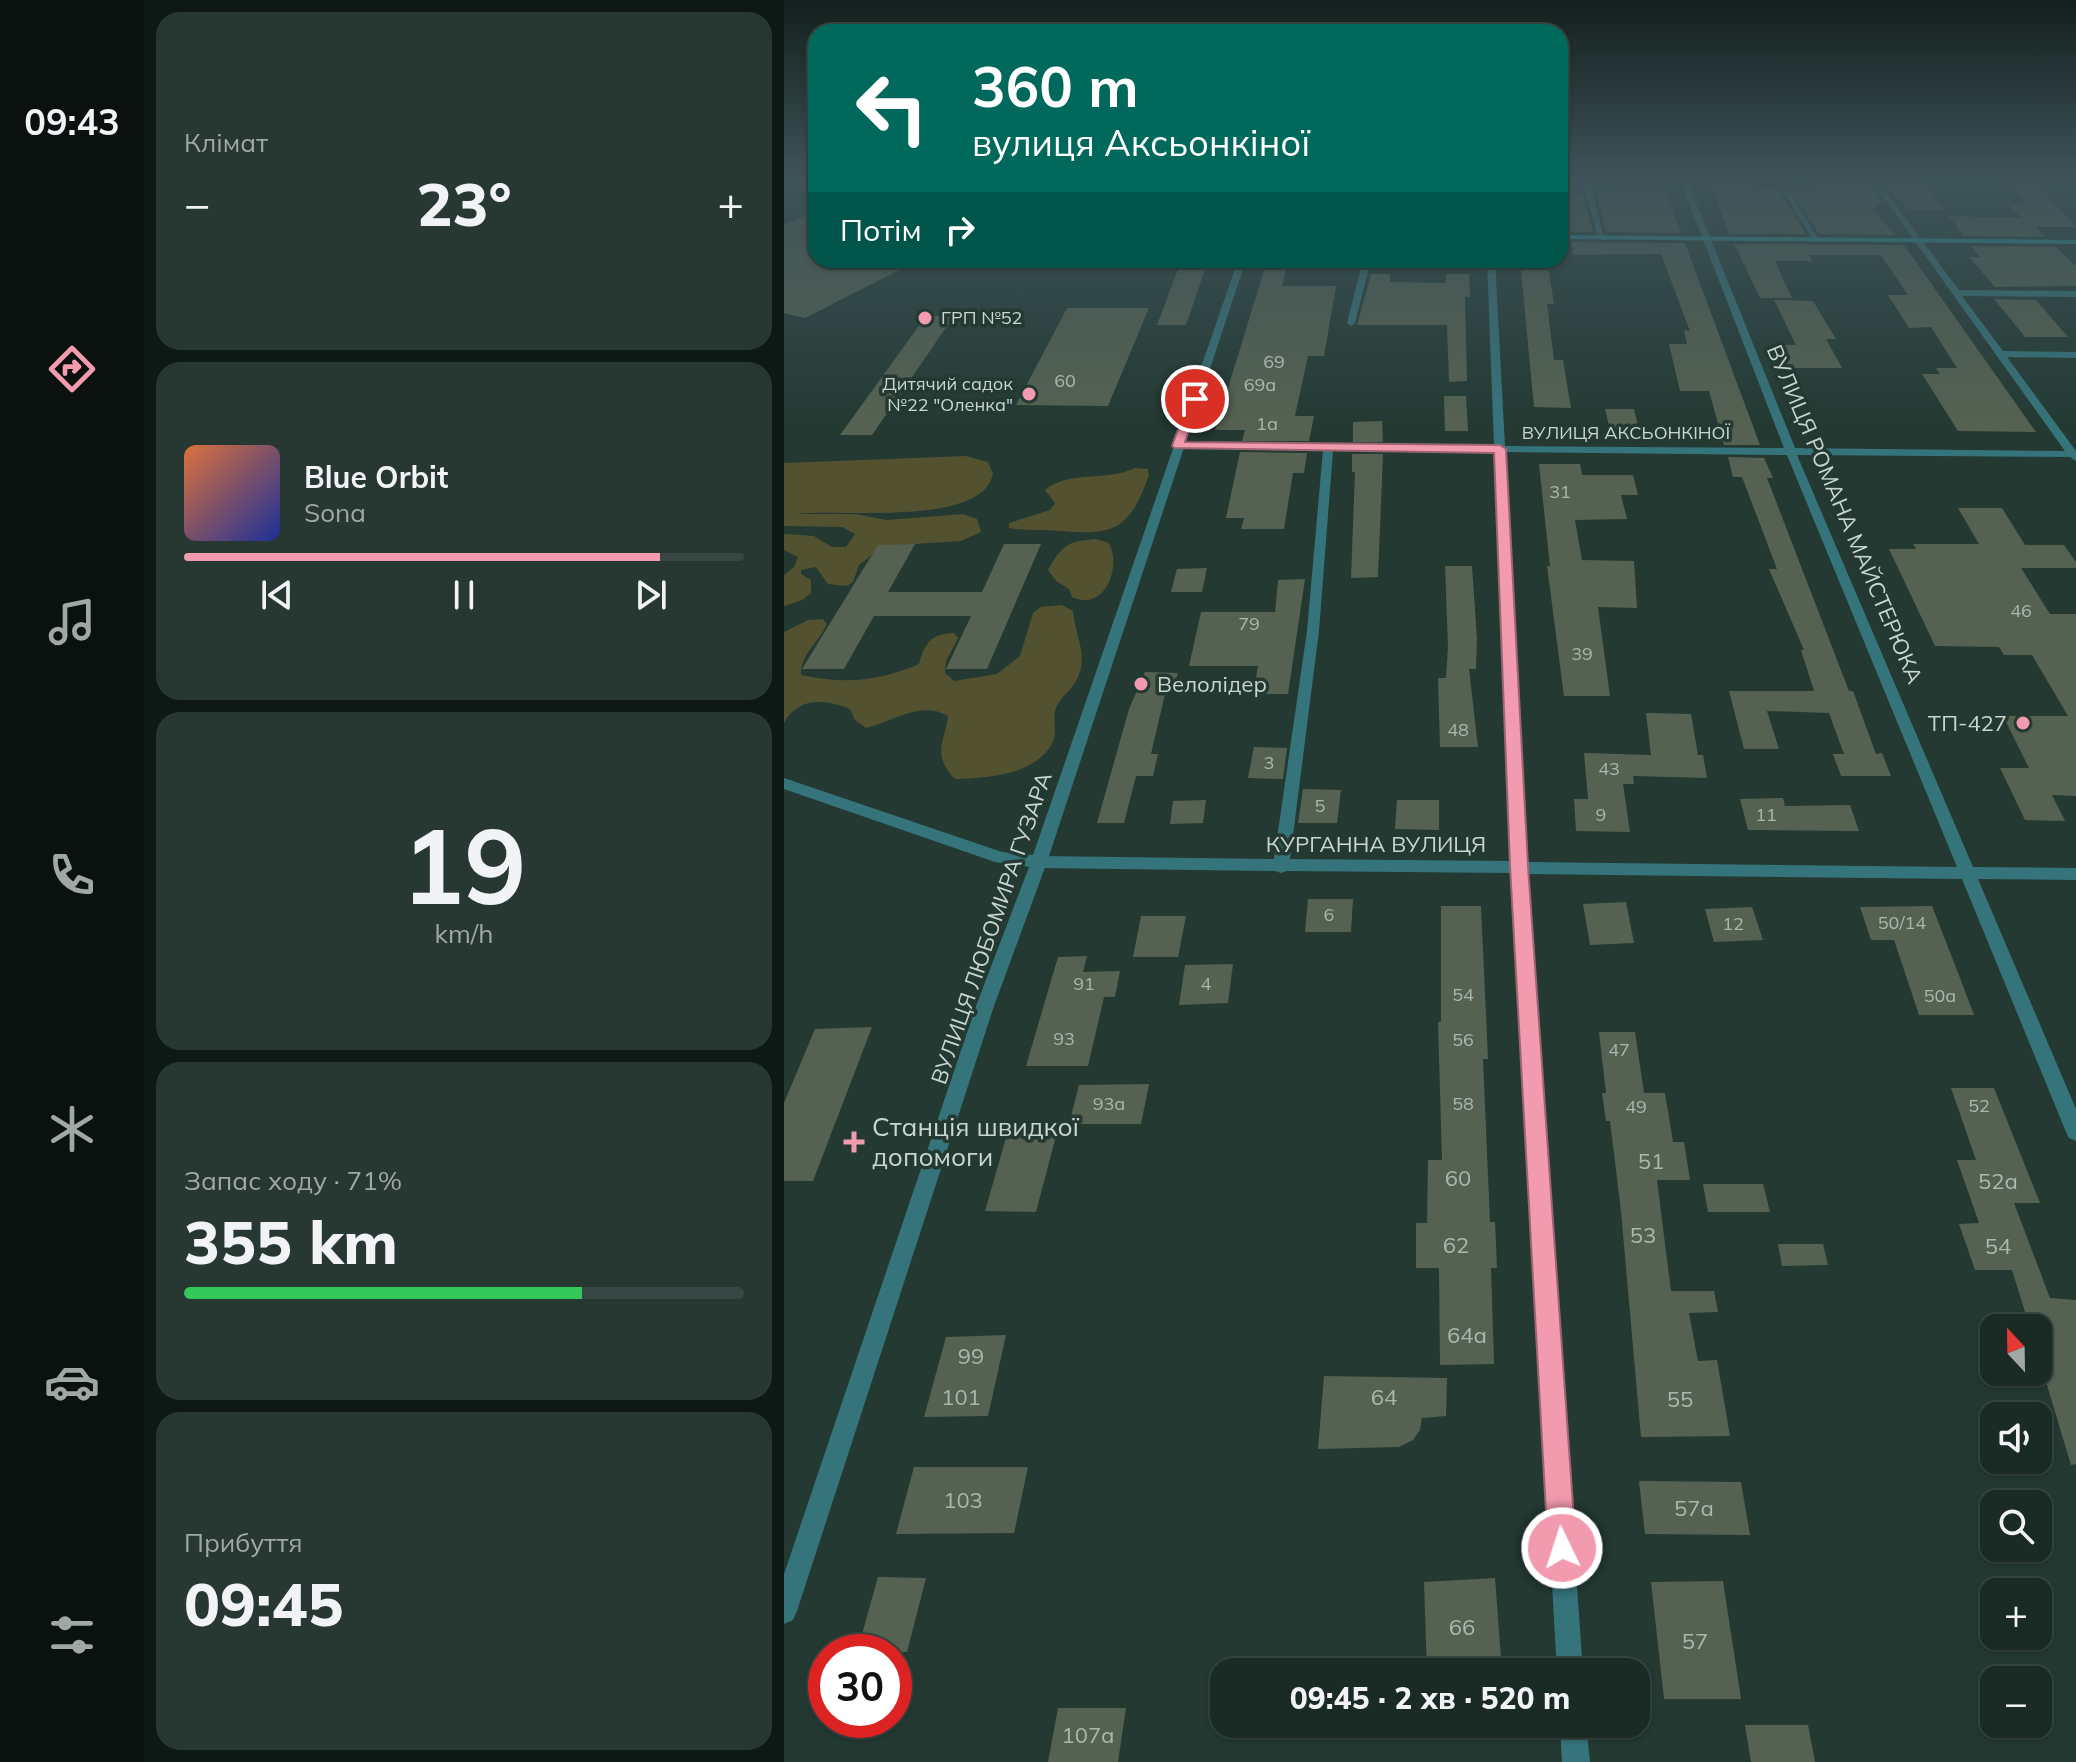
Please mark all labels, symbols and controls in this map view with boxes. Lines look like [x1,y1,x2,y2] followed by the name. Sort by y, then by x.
[972,51,1139,121] text: 360 m
[840,56,944,160] icon: left
[24,99,120,144] text: 09:43
[972,120,1310,165] text: вулиця Аксьонкіної
[184,126,268,159] text: Клімат
[416,166,512,241] text: 23°
[184,176,210,231] text: −
[718,176,744,231] text: +
[938,208,982,252] icon: right
[840,211,922,249] text: Потім
[941,306,1022,329] place label: ГРП №52
[916,309,934,327] marker: ГРП №52
[1761,340,1929,688] street label: ВУЛИЦЯ РОМАНА МАЙСТЕРЮКА
[44,341,100,397] icon: directions
[1263,350,1285,373] house number: 69
[1161,365,1229,433] pin
[1054,369,1076,392] house number: 60
[882,372,1013,416] place label: Дитячий садок №22 "Оленка"
[1244,373,1276,396] house number: 69а
[1173,377,1217,421] icon: arrive
[1020,385,1038,403] marker: Дитячий садок №22 "Оленка"
[1256,412,1278,435] house number: 1а
[1522,421,1730,444] street label: ВУЛИЦЯ АКСЬОНКІНОЇ
[304,458,448,496] text: Blue Orbit
[1549,480,1571,503] house number: 31
[304,496,366,529] text: Sona
[255,573,299,617] icon: previous
[442,573,486,617] icon: pause
[629,573,673,617] icon: next
[44,594,100,650] icon: music
[2010,599,2032,622] house number: 46
[1238,612,1260,635] house number: 79
[1571,642,1593,665] house number: 39
[1157,670,1267,698] place label: Велолідер
[1132,675,1150,693] marker: Велолідер
[1928,709,2007,737] place label: ТП-427
[2014,714,2032,732] marker: ТП-427
[1447,718,1469,741] house number: 48
[1264,751,1274,774] house number: 3
[1598,757,1620,780] house number: 43
[924,768,1058,1088] street label: ВУЛИЦЯ ЛЮБОМИРА ГУЗАРА
[1315,794,1326,817] house number: 5
[402,799,526,930] text: 19
[1596,803,1606,826] house number: 9
[1755,803,1777,826] house number: 11
[1266,830,1486,858] street label: КУРГАННА ВУЛИЦЯ
[44,847,100,903] icon: phone
[1324,903,1334,926] house number: 6
[1878,911,1926,934] house number: 50/14
[1722,912,1744,935] house number: 12
[435,917,493,950] text: km/h
[1073,972,1095,995] house number: 91
[1201,972,1212,995] house number: 4
[1452,983,1474,1006] house number: 54
[1924,984,1956,1007] house number: 50а
[1053,1027,1075,1050] house number: 93
[1452,1028,1474,1051] house number: 56
[1608,1038,1630,1061] house number: 47
[1093,1092,1125,1115] house number: 93а
[1452,1092,1474,1115] house number: 58
[1968,1094,1990,1117] house number: 52
[1625,1095,1647,1118] house number: 49
[44,1101,100,1157] icon: climate
[872,1110,1080,1173] place label: Станція швидкої допомоги
[843,1131,865,1153] marker: Станція швидкої допомоги
[1638,1147,1664,1175] house number: 51
[184,1164,402,1197] text: Запас ходу · 71%
[1445,1164,1471,1192] house number: 60
[1978,1167,2018,1195] house number: 52а
[184,1204,398,1279] text: 355 km
[1630,1221,1656,1249] house number: 53
[1443,1231,1469,1259] house number: 62
[1985,1232,2011,1260] house number: 54
[1980,1314,2052,1386] north arrow
[1980,1314,2052,1738] map controls
[1447,1321,1487,1349] house number: 64а
[958,1342,984,1370] house number: 99
[44,1354,100,1410] icon: car
[941,1383,981,1411] house number: 101
[1371,1383,1397,1411] house number: 64
[1667,1385,1693,1413] house number: 55
[1980,1402,2052,1474] button: sound
[943,1486,983,1514] house number: 103
[1980,1490,2052,1562] button: search
[1674,1494,1714,1522] house number: 57а
[1520,1506,1604,1590] position arrow
[184,1526,303,1559] text: Прибуття
[184,1566,344,1641] text: 09:45
[1980,1578,2052,1650] button: +
[44,1607,100,1663] icon: filters
[1449,1613,1475,1641] house number: 66
[1682,1627,1708,1655] house number: 57
[808,1634,912,1738] speed limit sign: 30
[1980,1666,2052,1738] button: −
[1290,1679,1570,1717] text: 09:45 · 2 хв · 520 m
[1061,1721,1115,1749] house number: 107а

